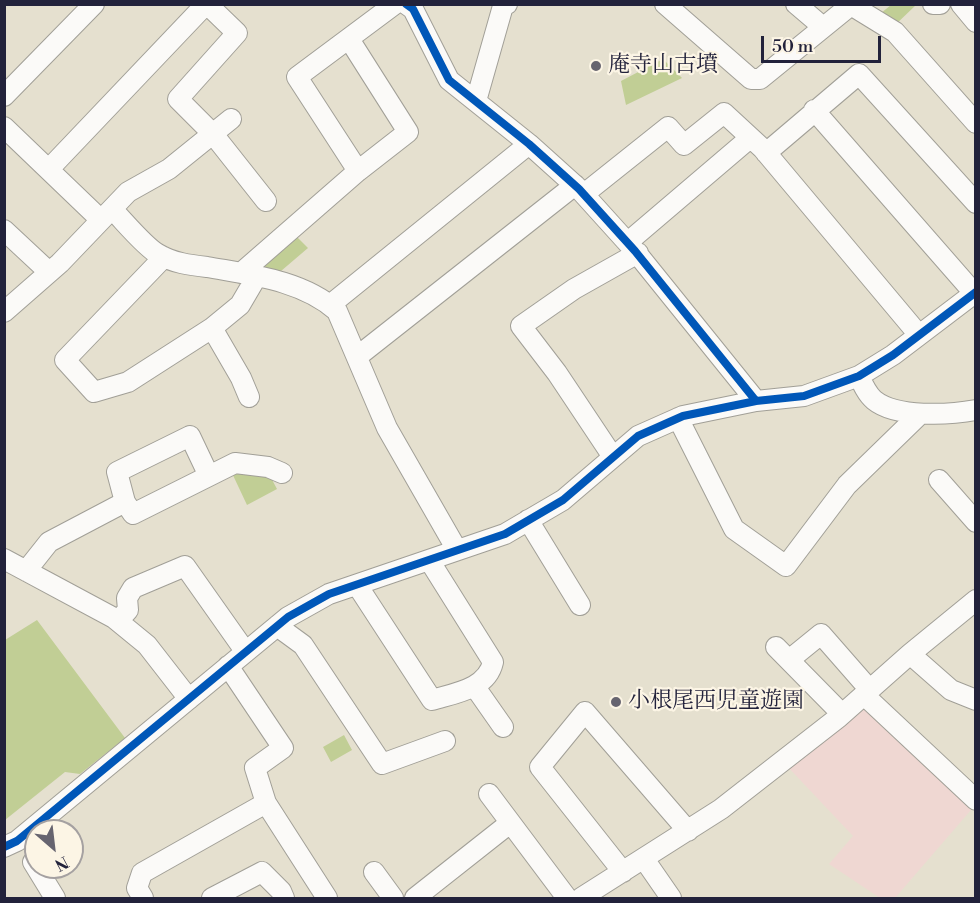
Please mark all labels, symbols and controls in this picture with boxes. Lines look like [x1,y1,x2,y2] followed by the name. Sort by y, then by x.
[764,24,884,62] scale bar
[772,35,813,58] text: 50 m
[608,53,718,79] place label: 庵寺山古墳
[589,59,603,73] marker: 庵寺山古墳
[628,689,804,715] place label: 小根尾西児童遊園
[609,695,623,709] marker: 小根尾西児童遊園
[24,819,84,879] north arrow
[51,851,72,875] text: N

